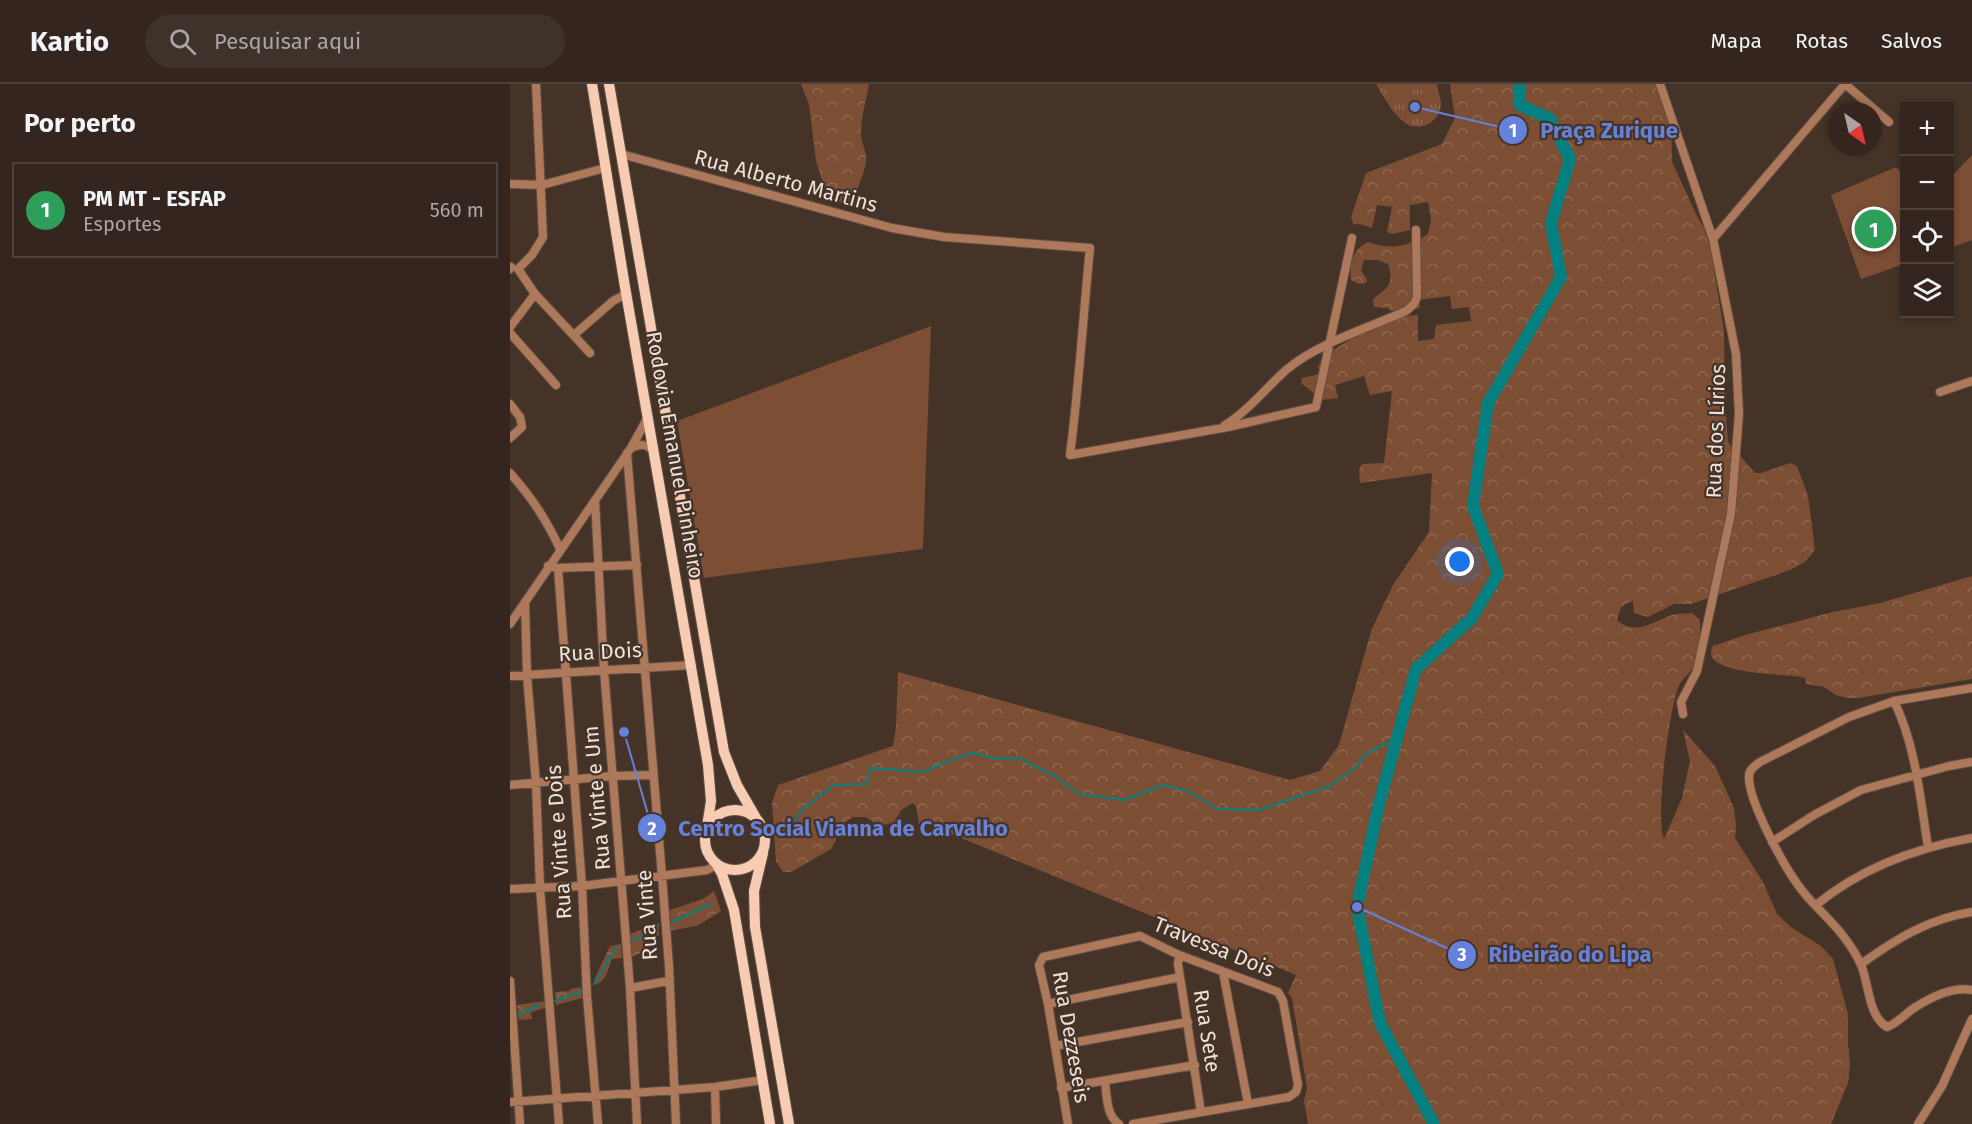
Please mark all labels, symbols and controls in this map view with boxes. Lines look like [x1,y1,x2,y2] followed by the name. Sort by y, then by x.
[145,14,565,68] search box
[30,25,109,58] text: Kartio
[166,25,199,58] icon: search
[214,28,361,55] text: Pesquisar aqui
[1711,28,1762,54] text: Mapa
[1795,28,1848,54] text: Rotas
[1881,28,1942,54] text: Salvos
[1828,102,1882,156] north arrow
[1900,102,1954,318] map controls
[1900,102,1954,156] button: +
[24,108,136,139] text: Por perto
[1498,110,1690,150] callout: Praça Zurique
[1540,117,1678,144] text: Praça Zurique
[1509,120,1517,142] text: 1
[691,144,881,218] street label: Rua Alberto Martins
[1900,156,1954,210] button: −
[83,185,226,212] text: PM MT - ESFAP
[41,198,50,222] text: 1
[430,198,484,222] text: 560 m
[1854,206,1894,252] pin: 1
[1900,210,1954,264] button: locate
[83,212,161,236] text: Esportes
[1900,264,1954,318] button: layers
[640,329,710,581] street label: Rodovia Emanuel Pinheiro
[1701,363,1731,499] street label: Rua dos Lírios
[1445,547,1474,576] your location
[558,637,643,667] street label: Rua Dois
[578,725,616,871] street label: Rua Vinte e Um
[541,764,577,920] street label: Rua Vinte e Dois
[637,808,1020,848] callout: Centro Social Vianna de Carvalho
[678,815,1008,842] text: Centro Social Vianna de Carvalho
[647,818,657,840] text: 2
[631,869,663,961] street label: Rua Vinte
[1150,911,1278,983] street label: Travessa Dois
[1447,935,1664,975] callout: Ribeirão do Lipa
[1488,941,1652,968] text: Ribeirão do Lipa
[1456,944,1467,966] text: 3
[1047,969,1095,1105] street label: Rua Dezzeseis
[1188,988,1226,1074] street label: Rua Sete

